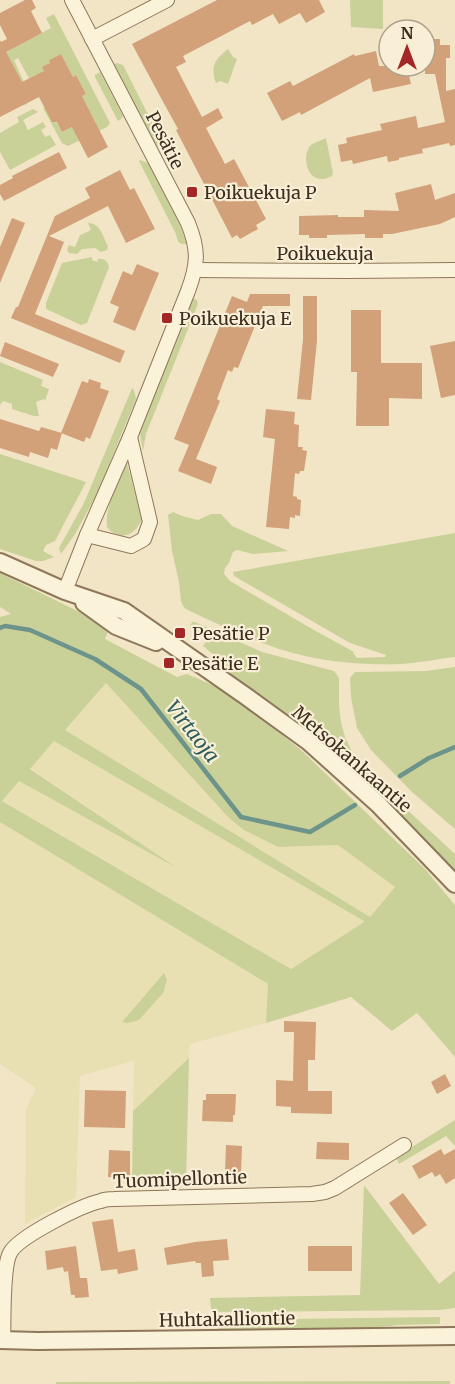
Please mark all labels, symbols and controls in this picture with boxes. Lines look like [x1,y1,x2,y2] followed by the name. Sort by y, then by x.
[377,18,437,78] north arrow
[401,23,414,43] text: N
[141,107,189,173] street label: Pesätie
[204,181,317,204] place label: Poikuekuja P
[185,185,199,199] marker: Poikuekuja P
[277,242,374,265] street label: Poikuekuja
[179,307,292,330] place label: Poikuekuja E
[160,311,174,325] marker: Poikuekuja E
[192,622,270,645] place label: Pesätie P
[173,626,187,640] marker: Pesätie P
[181,652,259,675] place label: Pesätie E
[162,656,176,670] marker: Pesätie E
[161,695,225,767] water label: Virtaoja
[287,701,417,817] street label: Metsokankaantie
[113,1165,247,1193] street label: Tuomipellontie
[159,1306,295,1332] street label: Huhtakalliontie

